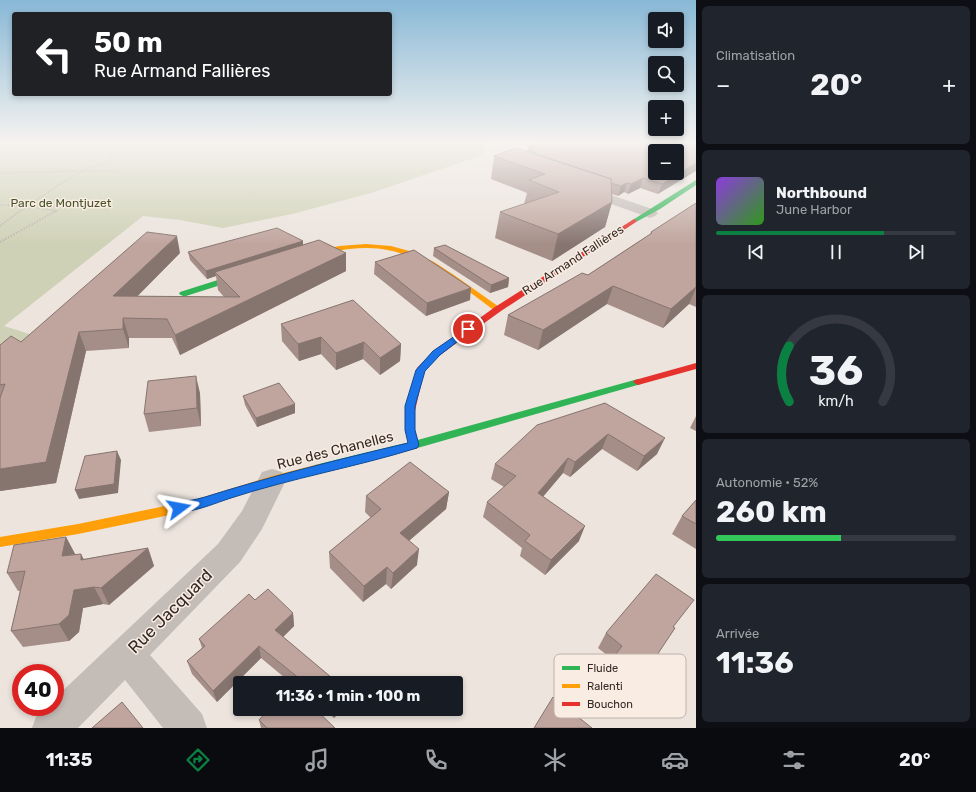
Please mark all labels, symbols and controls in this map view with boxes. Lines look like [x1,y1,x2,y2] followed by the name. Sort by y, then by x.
[648,12,684,180] map controls
[648,12,684,48] button: sound
[94,26,163,59] text: 50 m
[28,28,80,80] icon: left
[716,48,795,63] text: Climatisation
[648,56,684,92] button: search
[94,60,271,82] text: Rue Armand Fallières
[810,67,862,103] text: 20°
[716,72,730,99] text: −
[942,72,956,99] text: +
[648,100,684,136] button: +
[648,144,684,180] button: −
[776,184,867,202] text: Northbound
[11,196,112,210] park label: Parc de Montjuzet
[776,202,852,217] text: June Harbor
[520,222,626,298] street label: Rue Armand Fallières
[745,241,767,263] icon: previous
[825,241,847,263] icon: pause
[905,241,927,263] icon: next
[451,312,485,346] pin
[457,318,479,340] icon: arrive
[809,346,863,395] text: 36
[818,393,854,410] text: km/h
[275,428,395,473] street label: Rue des Chanelles
[716,475,818,490] text: Autonomie · 52%
[158,487,200,529] position arrow
[716,494,827,530] text: 260 km
[124,565,216,657] street label: Rue Jacquard
[716,626,759,641] text: Arrivée
[716,645,794,681] text: 11:36
[554,654,686,718] legend
[587,662,618,675] text: Fluide
[12,664,64,716] speed limit sign: 40
[587,680,623,693] text: Ralenti
[276,687,420,705] text: 11:36 · 1 min · 100 m
[587,698,633,711] text: Bouchon
[184,746,212,774] icon: directions
[303,746,331,774] icon: music
[422,746,450,774] icon: phone
[541,746,569,774] icon: climate
[661,746,689,774] icon: car
[780,746,808,774] icon: filters
[46,749,92,771] text: 11:35
[899,749,930,771] text: 20°

